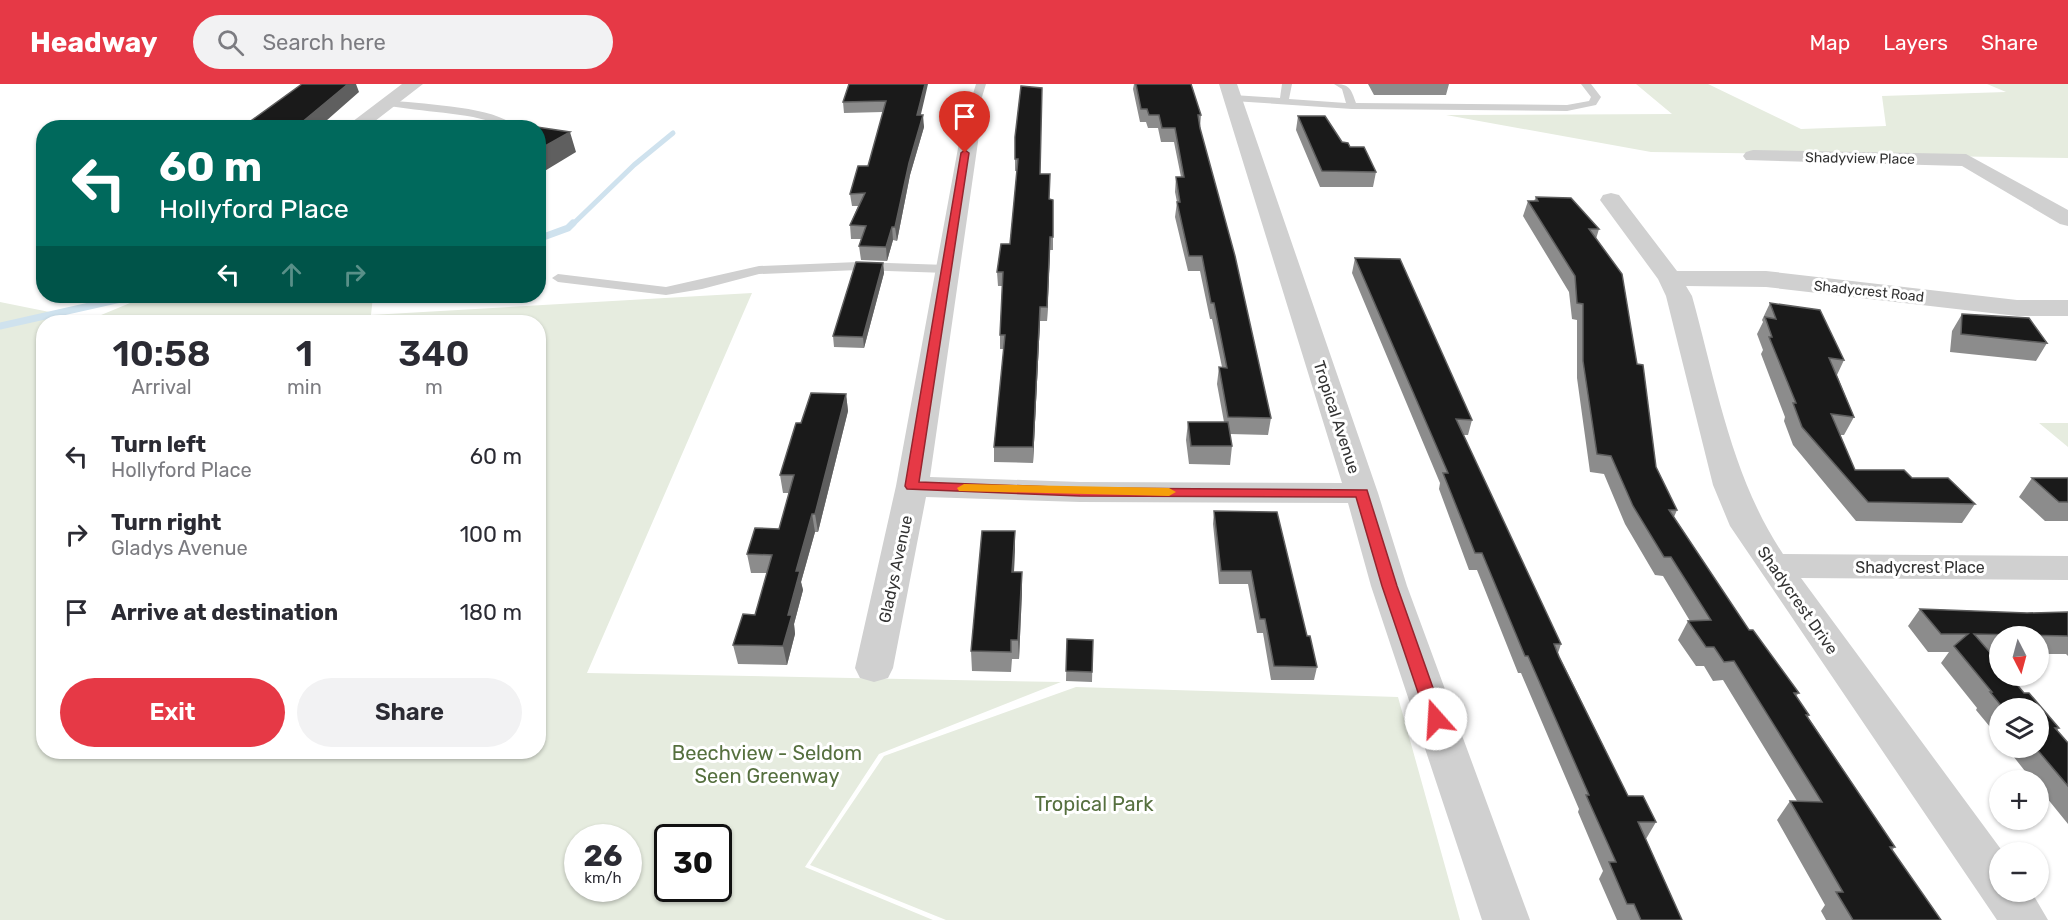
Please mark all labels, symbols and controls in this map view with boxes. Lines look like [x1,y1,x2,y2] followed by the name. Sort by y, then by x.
[193,15,613,69] search box
[30,26,157,59] text: Headway
[214,26,247,59] icon: search
[262,29,386,56] text: Search here
[1809,30,1850,55] text: Map
[1883,30,1948,55] text: Layers
[1981,30,2038,55] text: Share
[939,91,990,153] pin
[948,100,981,133] icon: arrive
[159,142,262,192] text: 60 m
[60,144,138,222] icon: left
[1805,149,1915,168] street label: Shadyview Place
[159,193,349,225] text: Hollyford Place
[212,258,245,291] icon: left
[275,258,308,291] icon: ahead
[338,258,371,291] icon: right
[1813,277,1925,306] street label: Shadycrest Road
[112,332,211,375] text: 10:58
[296,332,313,375] text: 1
[398,332,470,375] text: 340
[1309,358,1364,476] street label: Tropical Avenue
[132,375,192,399] text: Arrival
[287,375,322,399] text: min
[425,375,443,399] text: m
[111,431,206,458] text: Turn left
[60,440,93,473] icon: left
[470,443,522,470] text: 60 m
[111,458,252,482] text: Hollyford Place
[111,509,221,536] text: Turn right
[875,514,916,625] street label: Gladys Avenue
[60,518,93,551] icon: right
[460,521,522,548] text: 100 m
[111,536,248,560] text: Gladys Avenue
[1753,543,1842,658] street label: Shadycrest Drive
[1855,558,1985,577] street label: Shadycrest Place
[60,596,93,629] icon: arrive
[111,599,338,626] text: Arrive at destination
[460,599,522,626] text: 180 m
[1989,626,2049,686] north arrow
[1989,626,2049,902] map controls
[60,678,285,747] button: Exit
[297,678,522,747] button: Share
[1404,687,1468,751] position arrow
[1989,698,2049,758] button: layers
[672,741,862,788] park label: Beechview - Seldom Seen Greenway
[1989,770,2049,830] button: +
[1034,792,1154,816] park label: Tropical Park
[654,824,732,902] speed limit sign: 30
[583,838,623,874] text: 26
[1989,842,2049,902] button: −
[584,869,622,887] text: km/h

